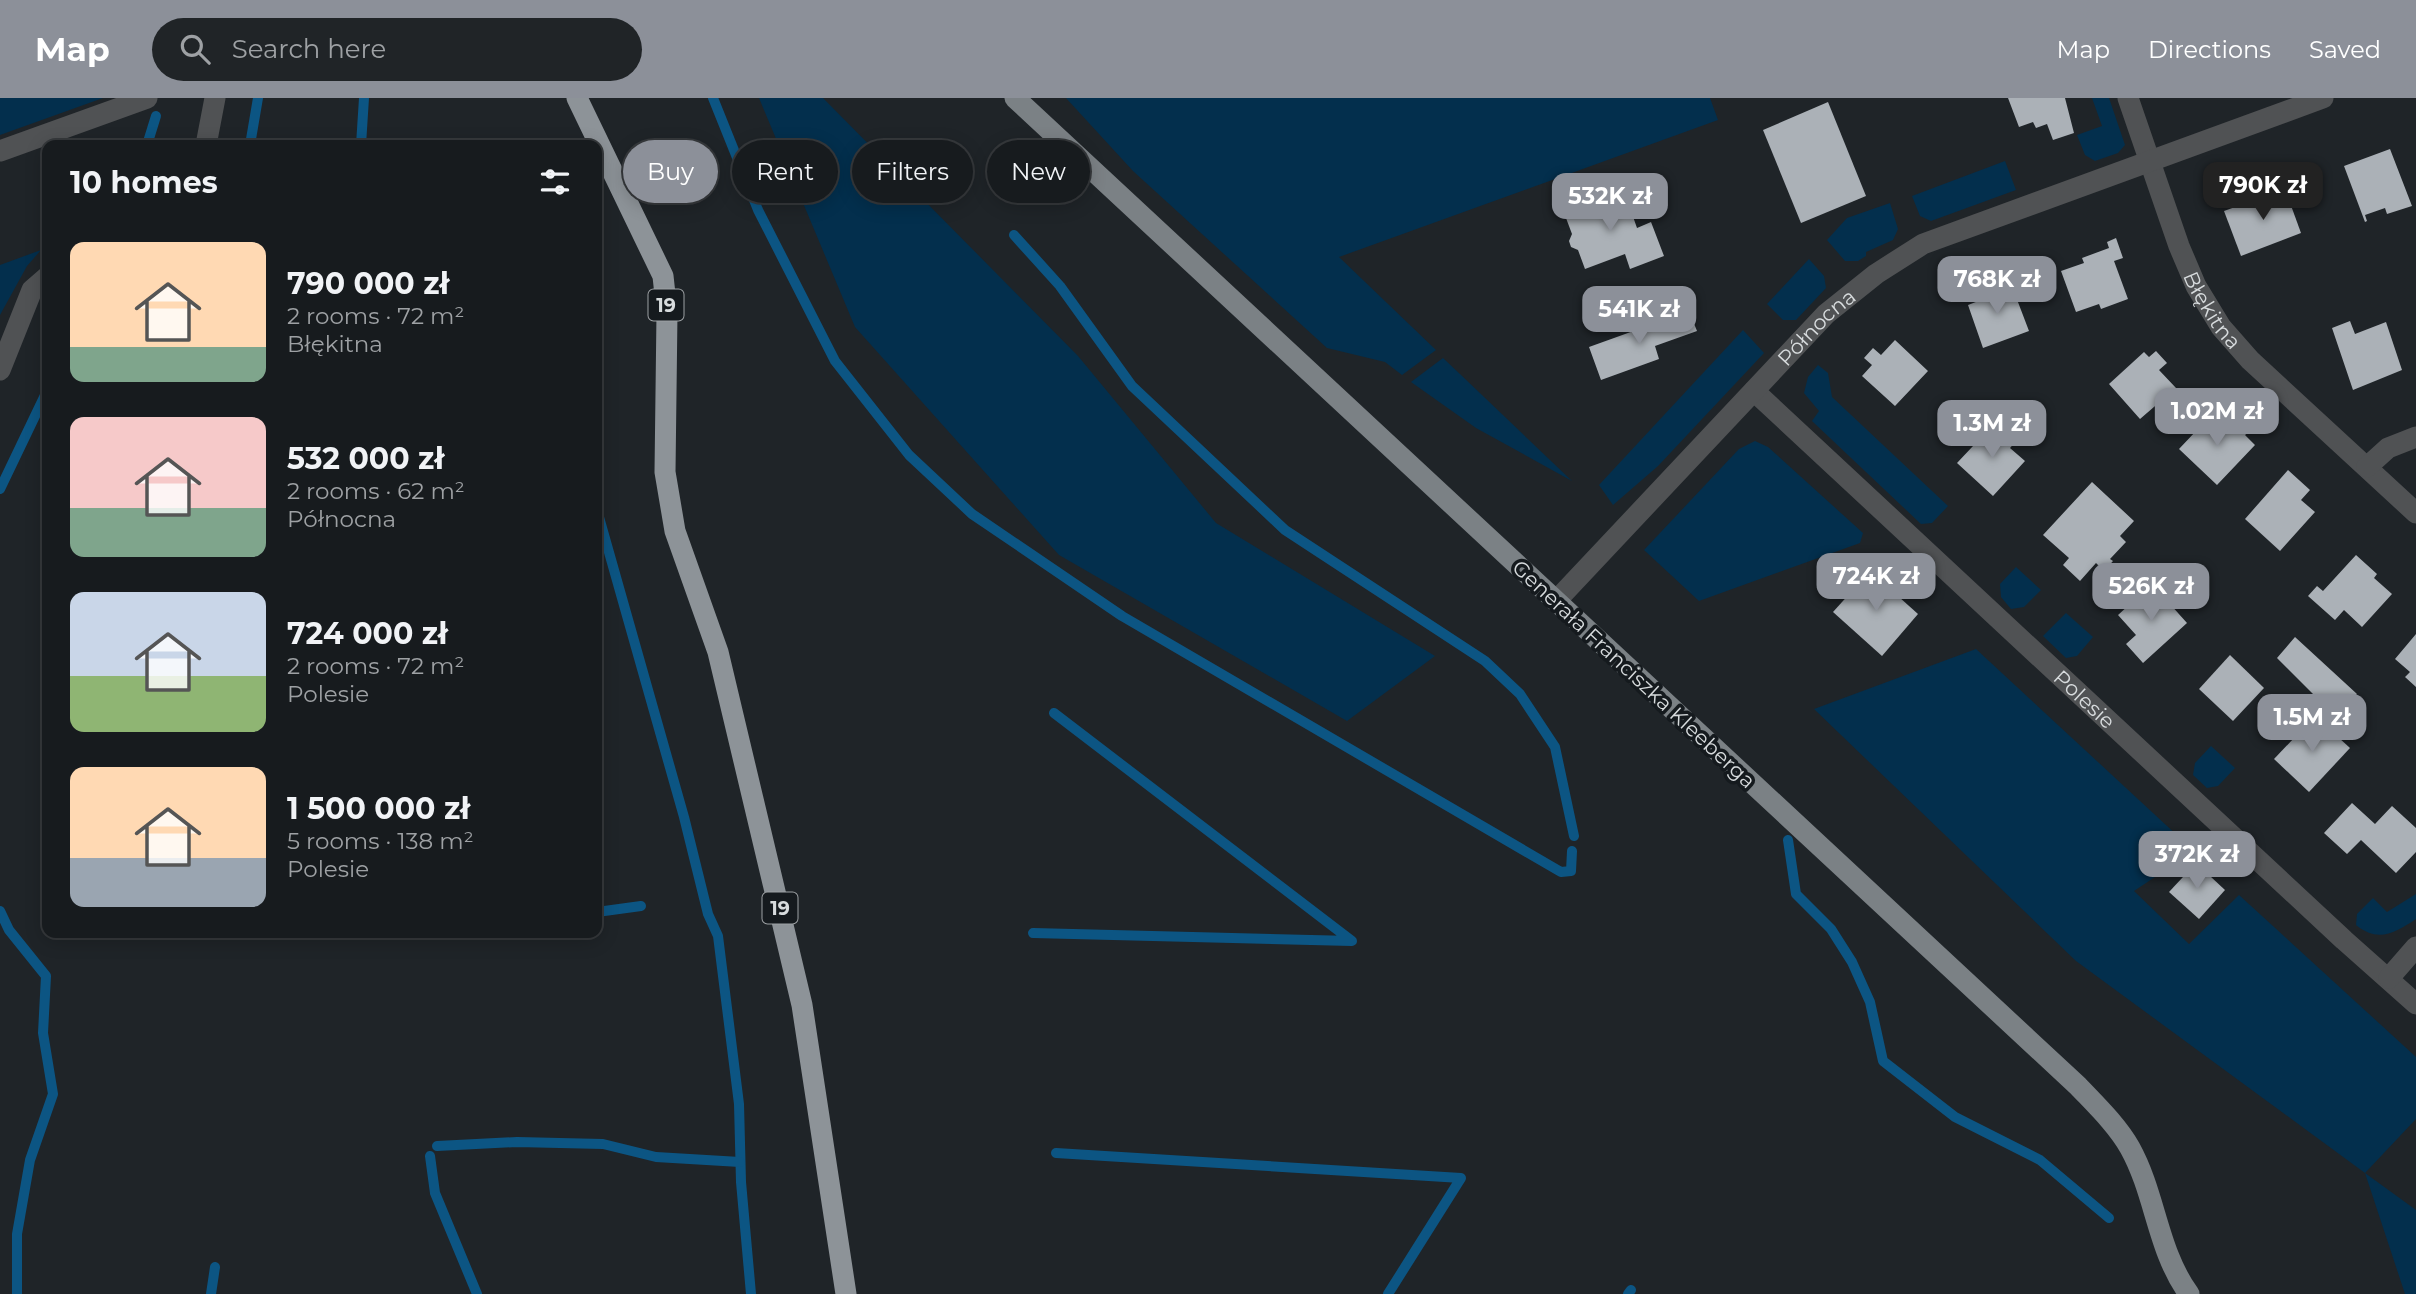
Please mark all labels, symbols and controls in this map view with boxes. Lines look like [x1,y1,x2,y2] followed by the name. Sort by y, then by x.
[152,18,642,81] search box
[35,29,110,69] text: Map
[176,30,214,68] icon: search
[232,33,386,65] text: Search here
[2057,35,2110,64] text: Map
[2148,35,2271,64] text: Directions
[2309,35,2381,64] text: Saved
[623,140,718,203] chip: Buy
[732,140,838,203] chip: Rent
[852,140,973,203] chip: Filters
[987,140,1090,203] chip: New
[2198,162,2328,222] pin: 790K zł
[536,163,574,201] icon: filters
[70,164,218,201] text: 10 homes
[2219,171,2307,199] text: 790K zł
[1545,174,1675,233] pin: 532K zł
[1568,182,1652,210] text: 532K zł
[1932,256,2062,316] pin: 768K zł
[287,265,449,302] text: 790 000 zł
[1953,265,2041,293] text: 768K zł
[2179,268,2247,354] street label: Błękitna
[126,270,210,354] icon: home
[1772,283,1860,371] street label: Północna
[1574,286,1704,346] pin: 541K zł
[648,290,684,321] road number: 19
[1598,295,1680,323] text: 541K zł
[287,302,464,330] text: 2 rooms · 72 m²
[287,330,383,358] text: Błękitna
[2145,388,2289,448] pin: 1.02M zł
[2171,397,2263,425] text: 1.02M zł
[1927,400,2057,460] pin: 1.3M zł
[1953,409,2031,437] text: 1.3M zł
[287,440,444,477] text: 532 000 zł
[126,445,210,529] icon: home
[287,477,465,505] text: 2 rooms · 62 m²
[287,505,396,533] text: Północna
[1811,554,1941,613] pin: 724K zł
[1507,555,1761,793] street label: Generała Franciszka Kleeberga
[1833,562,1919,590] text: 724K zł
[2086,564,2216,623] pin: 526K zł
[2108,572,2194,600] text: 526K zł
[287,615,448,652] text: 724 000 zł
[126,620,210,704] icon: home
[287,652,464,680] text: 2 rooms · 72 m²
[2049,664,2121,734] street label: Polesie
[287,680,369,708] text: Polesie
[2247,694,2377,754] pin: 1.5M zł
[2273,703,2351,731] text: 1.5M zł
[287,790,470,827] text: 1 500 000 zł
[126,795,210,879] icon: home
[287,827,474,855] text: 5 rooms · 138 m²
[2132,832,2262,891] pin: 372K zł
[2155,840,2239,868] text: 372K zł
[287,855,369,883] text: Polesie
[762,892,798,923] road number: 19

